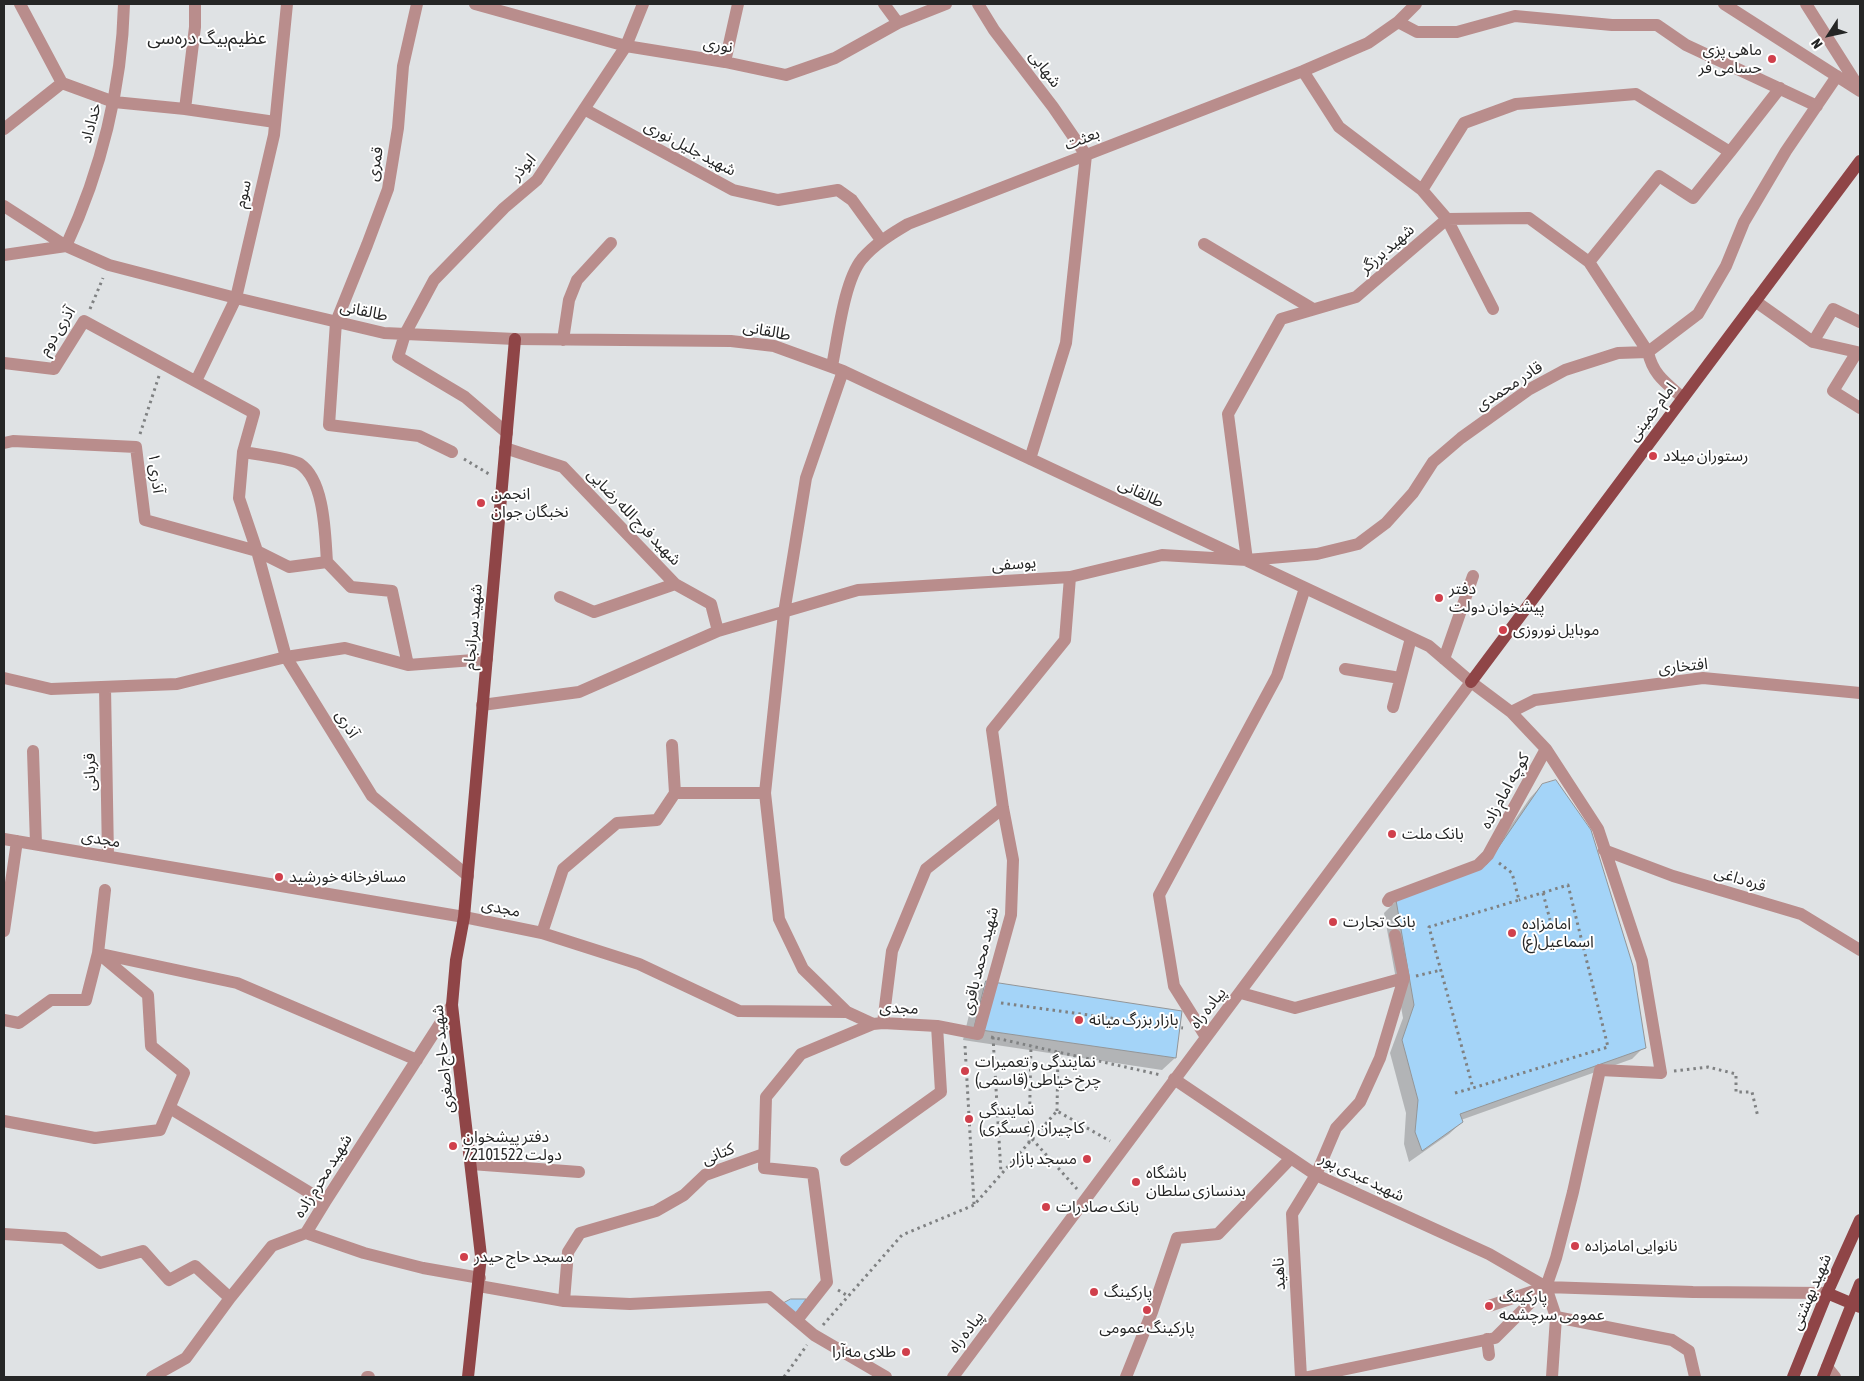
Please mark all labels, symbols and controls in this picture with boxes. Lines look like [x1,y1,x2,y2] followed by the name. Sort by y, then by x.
[1804,10,1854,60] north arrow
[147,27,267,49] district label: عظیم‌بیگ دره‌سی
[702,33,734,57] street label: نوری
[1808,36,1826,52] text: N
[1698,40,1762,78] place label: ماهی پزی حسامی فر
[1025,47,1065,91] street label: شهابی
[1766,53,1778,65] marker: ماهی پزی حسامی فر
[76,101,106,145] street label: خداداد
[641,116,739,180] street label: شهید جلیل نوری
[1062,124,1102,154] street label: بعثت
[363,145,387,183] street label: قمری
[506,150,540,184] street label: ابوذر
[231,178,255,210] street label: سوم
[1356,220,1418,278] street label: شهید برزگر
[338,297,390,325] street label: طالقانی
[35,303,79,359] street label: آذری دوم
[741,317,793,345] street label: طالقانی
[1472,357,1546,415] street label: قادر محمدی
[1624,379,1680,445] street label: امام خمینی
[1663,446,1748,466] place label: رستوران میلاد
[1647,450,1659,462] marker: رستوران میلاد
[144,452,168,494] street label: آذری ۱
[583,465,685,569] street label: شهید فرج الله رضایی
[1115,474,1167,512] street label: طالقانی
[491,484,569,522] place label: انجمن نخبگان جوان
[475,497,487,509] marker: انجمن نخبگان جوان
[991,553,1037,575] street label: یوسفی
[1449,579,1544,617] place label: دفتر پیشخوان دولت
[460,583,486,671] street label: شهید سرانجام
[1433,592,1445,604] marker: دفتر پیشخوان دولت
[1513,620,1599,640] place label: موبایل نوروزی
[1497,624,1509,636] marker: موبایل نوروزی
[1657,654,1709,678] street label: افتخاری
[331,706,363,742] street label: آذری
[1476,750,1534,832] street label: کوچه امام زاده
[80,753,100,791] street label: قربانی
[1402,824,1464,844] place label: بانک ملت
[80,826,122,852] street label: مجدی
[1386,828,1398,840] marker: بانک ملت
[1712,862,1768,896] street label: قره داغی
[289,867,406,887] place label: مسافرخانه خورشید
[273,871,285,883] marker: مسافرخانه خورشید
[480,895,522,921] street label: مجدی
[957,905,1003,1017] street label: شهید محمد باقری
[1343,912,1415,932] place label: بانک تجارت
[1522,914,1594,952] place label: امامزاده اسماعیل(ع)
[1327,916,1339,928] marker: بانک تجارت
[1506,927,1518,939] marker: امامزاده اسماعیل(ع)
[1186,983,1230,1033] street label: پیاده راه
[879,998,919,1018] street label: مجدی
[428,1004,458,1114] street label: شهید حاج اصغری
[1089,1010,1179,1030] place label: بازار بزرگ میانه
[1073,1014,1085,1026] marker: بازار بزرگ میانه
[975,1052,1101,1090] place label: نمایندگی و تعمیرات چرخ خیاطی (قاسمی)
[959,1065,971,1077] marker: نمایندگی و تعمیرات چرخ خیاطی (قاسمی)
[979,1100,1084,1138] place label: نمایندگی کاچیران (عسگری)
[963,1113,975,1125] marker: نمایندگی کاچیران (عسگری)
[463,1127,562,1165] place label: دفتر پیشخوان دولت 72101522
[290,1131,356,1221] street label: شهید محرم زاده
[699,1139,737,1169] street label: کتانی
[447,1140,459,1152] marker: دفتر پیشخوان دولت 72101522
[1316,1148,1408,1206] street label: شهید عبدی پور
[1010,1149,1077,1169] place label: مسجد بازار
[1081,1153,1093,1165] marker: مسجد بازار
[1146,1163,1246,1201] place label: باشگاه بدنسازی سلطان
[1130,1176,1142,1188] marker: باشگاه بدنسازی سلطان
[1056,1197,1139,1217] place label: بانک صادرات
[1040,1201,1052,1213] marker: بانک صادرات
[1585,1236,1677,1256] place label: نانوایی امامزاده
[1569,1240,1581,1252] marker: نانوایی امامزاده
[474,1247,573,1267] place label: مسجد حاج حیدر
[458,1251,470,1263] marker: مسجد حاج حیدر
[1786,1251,1836,1333] street label: شهید بهشتی
[1269,1257,1289,1291] street label: ناهید
[1104,1282,1152,1302] place label: پارکینگ
[1088,1286,1100,1298] marker: پارکینگ
[1499,1287,1605,1325] place label: پارکینگ عمومی سرچشمه
[1483,1300,1495,1312] marker: پارکینگ عمومی سرچشمه
[1141,1304,1153,1316] marker: پارکینگ عمومی
[944,1307,988,1357] street label: پیاده راه
[1099,1318,1195,1338] place label: پارکینگ عمومی
[832,1342,896,1362] place label: طلای مه‌آرا
[900,1346,912,1358] marker: طلای مه‌آرا

